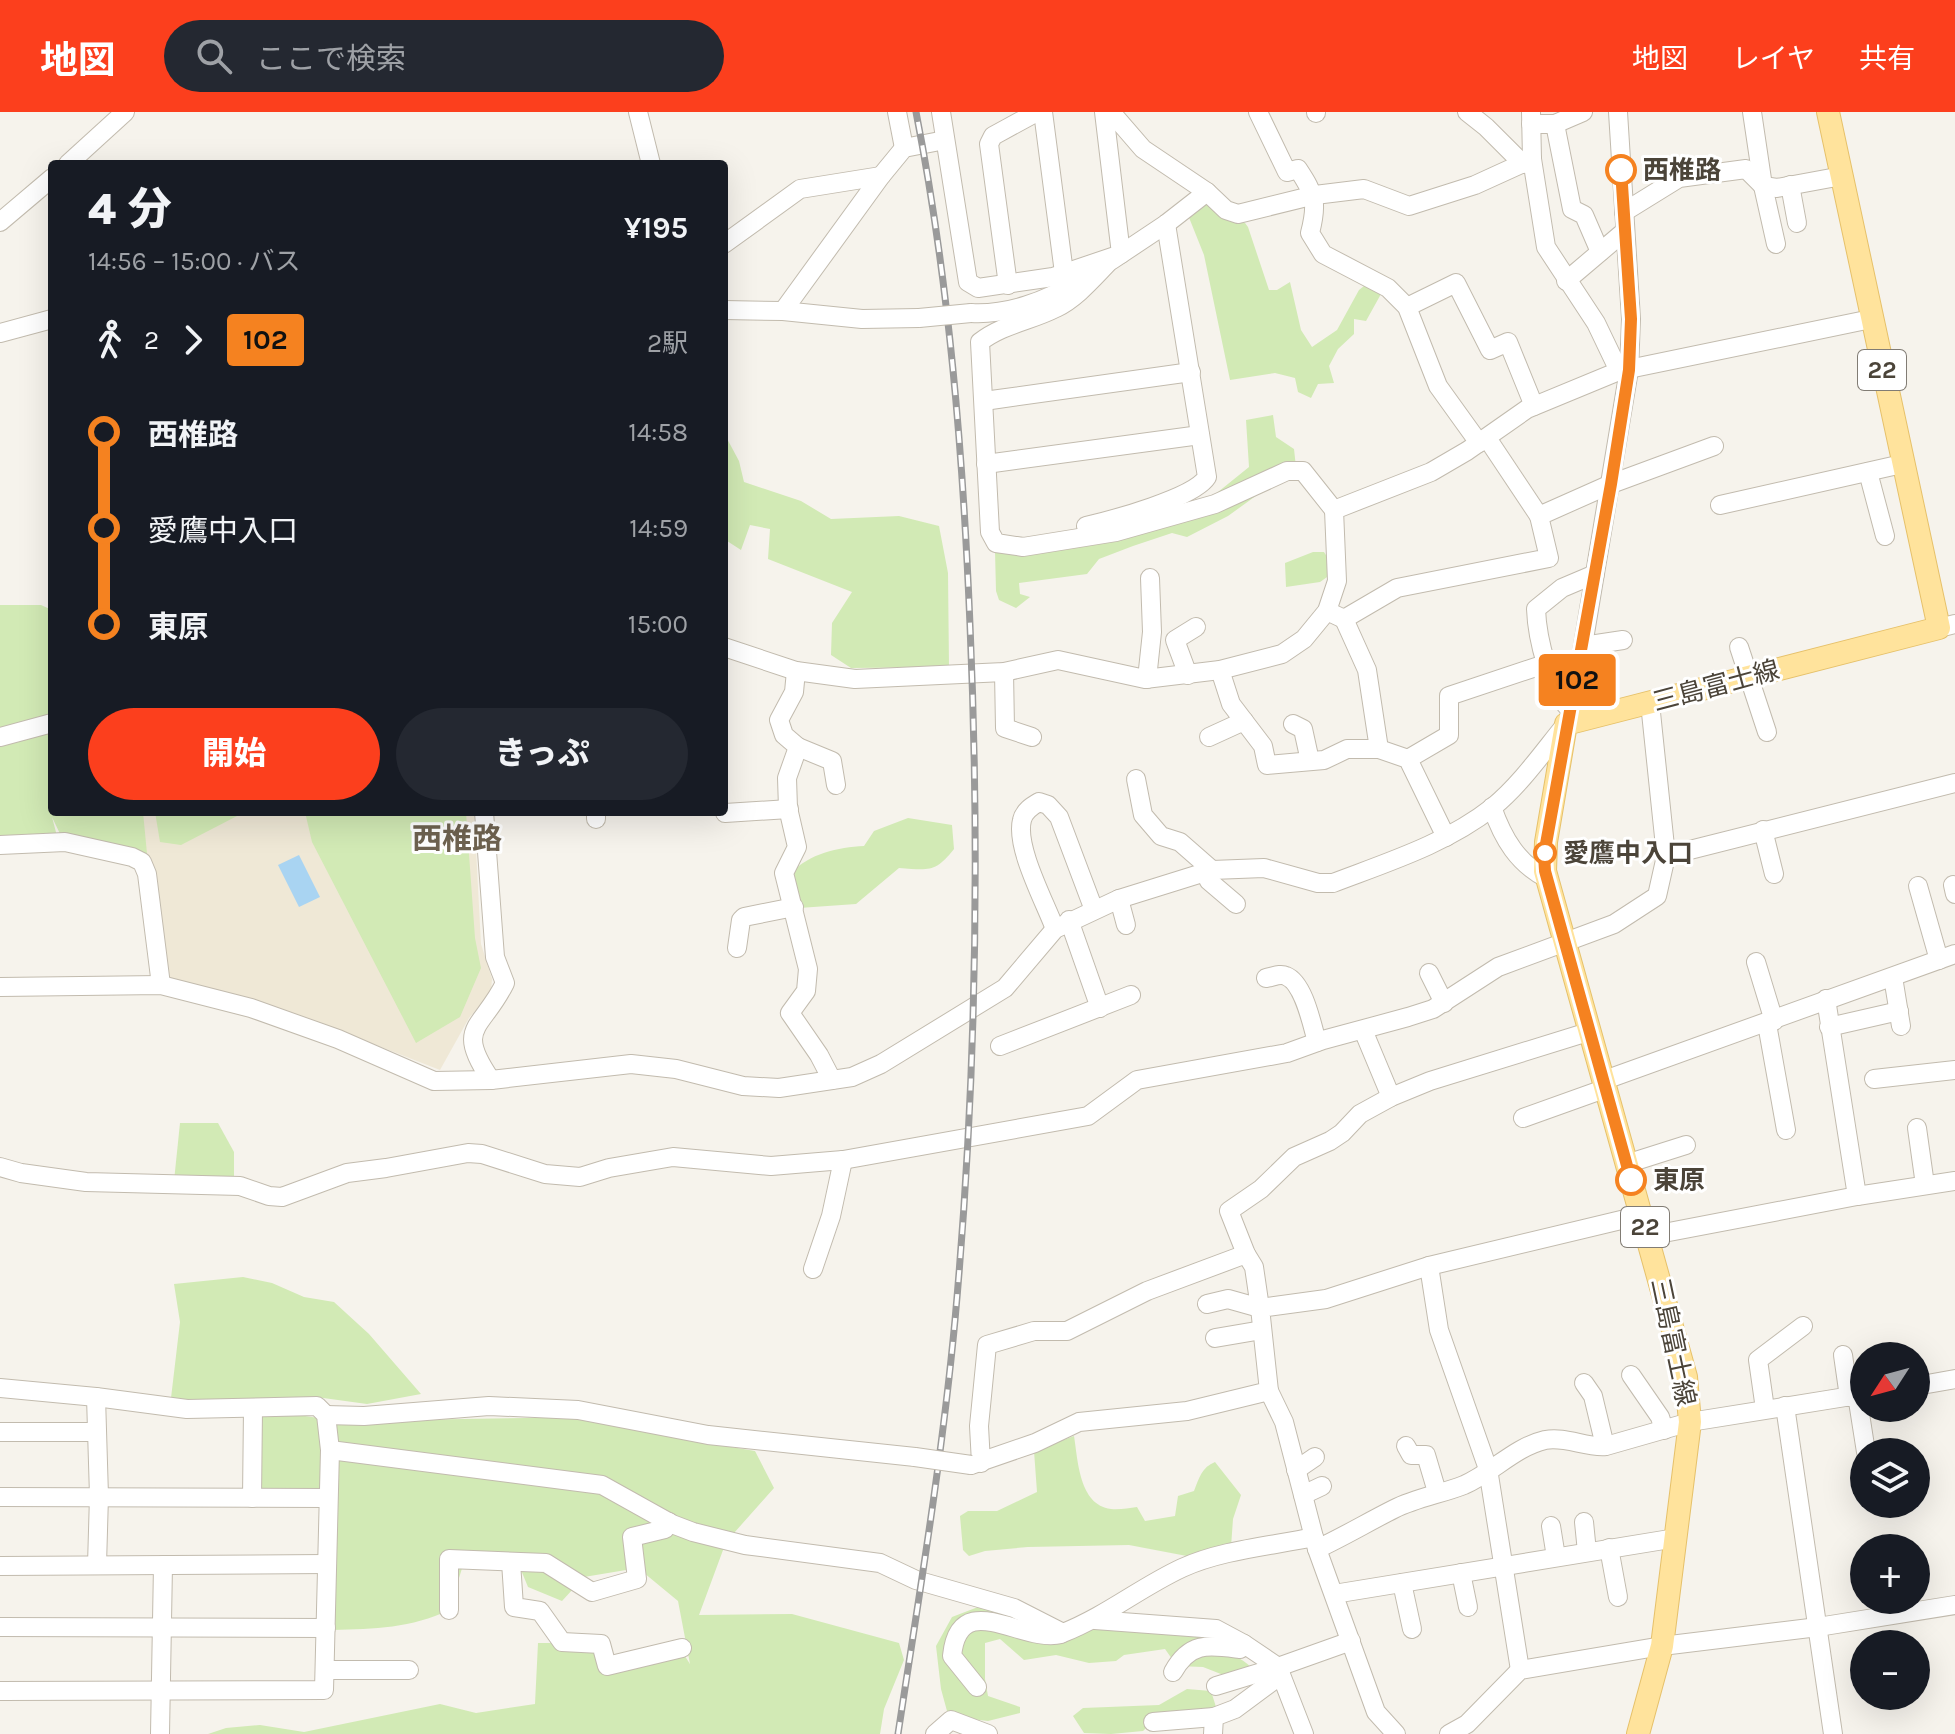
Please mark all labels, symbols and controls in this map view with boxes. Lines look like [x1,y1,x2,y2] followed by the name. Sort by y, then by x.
[164,20,724,92] search box
[192,34,236,78] icon: search
[40,38,116,83] text: 地図
[256,41,406,77] text: ここで検索
[1632,42,1688,75] text: 地図
[1732,42,1815,75] text: レイヤ
[1859,42,1915,75] text: 共有
[1606,155,1636,185] marker: 西椎路
[1643,155,1721,186] place label: 西椎路
[88,184,172,235] text: 4 分
[624,210,688,246] text: ¥195
[88,246,300,277] text: 14:56 – 15:00 · バス
[88,318,132,362] icon: walk
[171,318,215,362] icon: forward
[243,323,288,356] text: 102
[144,325,159,356] text: 2
[647,328,688,359] text: 2駅
[1858,350,1906,390] road number: 22
[148,417,238,453] text: 西椎路
[628,417,688,448] text: 14:58
[148,513,298,549] text: 愛鷹中入口
[629,513,688,544] text: 14:59
[148,609,208,645] text: 東原
[628,609,688,640] text: 15:00
[1531,654,1623,706] line badge: 102
[1649,654,1783,718] street label: 三島富士線
[1555,663,1599,696] text: 102
[88,708,380,800] button: 開始
[396,708,688,800] button: きっぷ
[412,821,502,857] district label: 西椎路
[1563,838,1693,869] place label: 愛鷹中入口
[1534,842,1556,864] marker: 愛鷹中入口
[1616,1165,1646,1195] marker: 東原
[1653,1165,1705,1196] place label: 東原
[1621,1207,1669,1247] road number: 22
[1644,1275,1702,1409] street label: 三島富士線
[1850,1342,1930,1422] north arrow
[1850,1342,1930,1710] map controls
[1850,1438,1930,1518] button: layers
[1850,1534,1930,1614] button: +
[1850,1630,1930,1710] button: −

